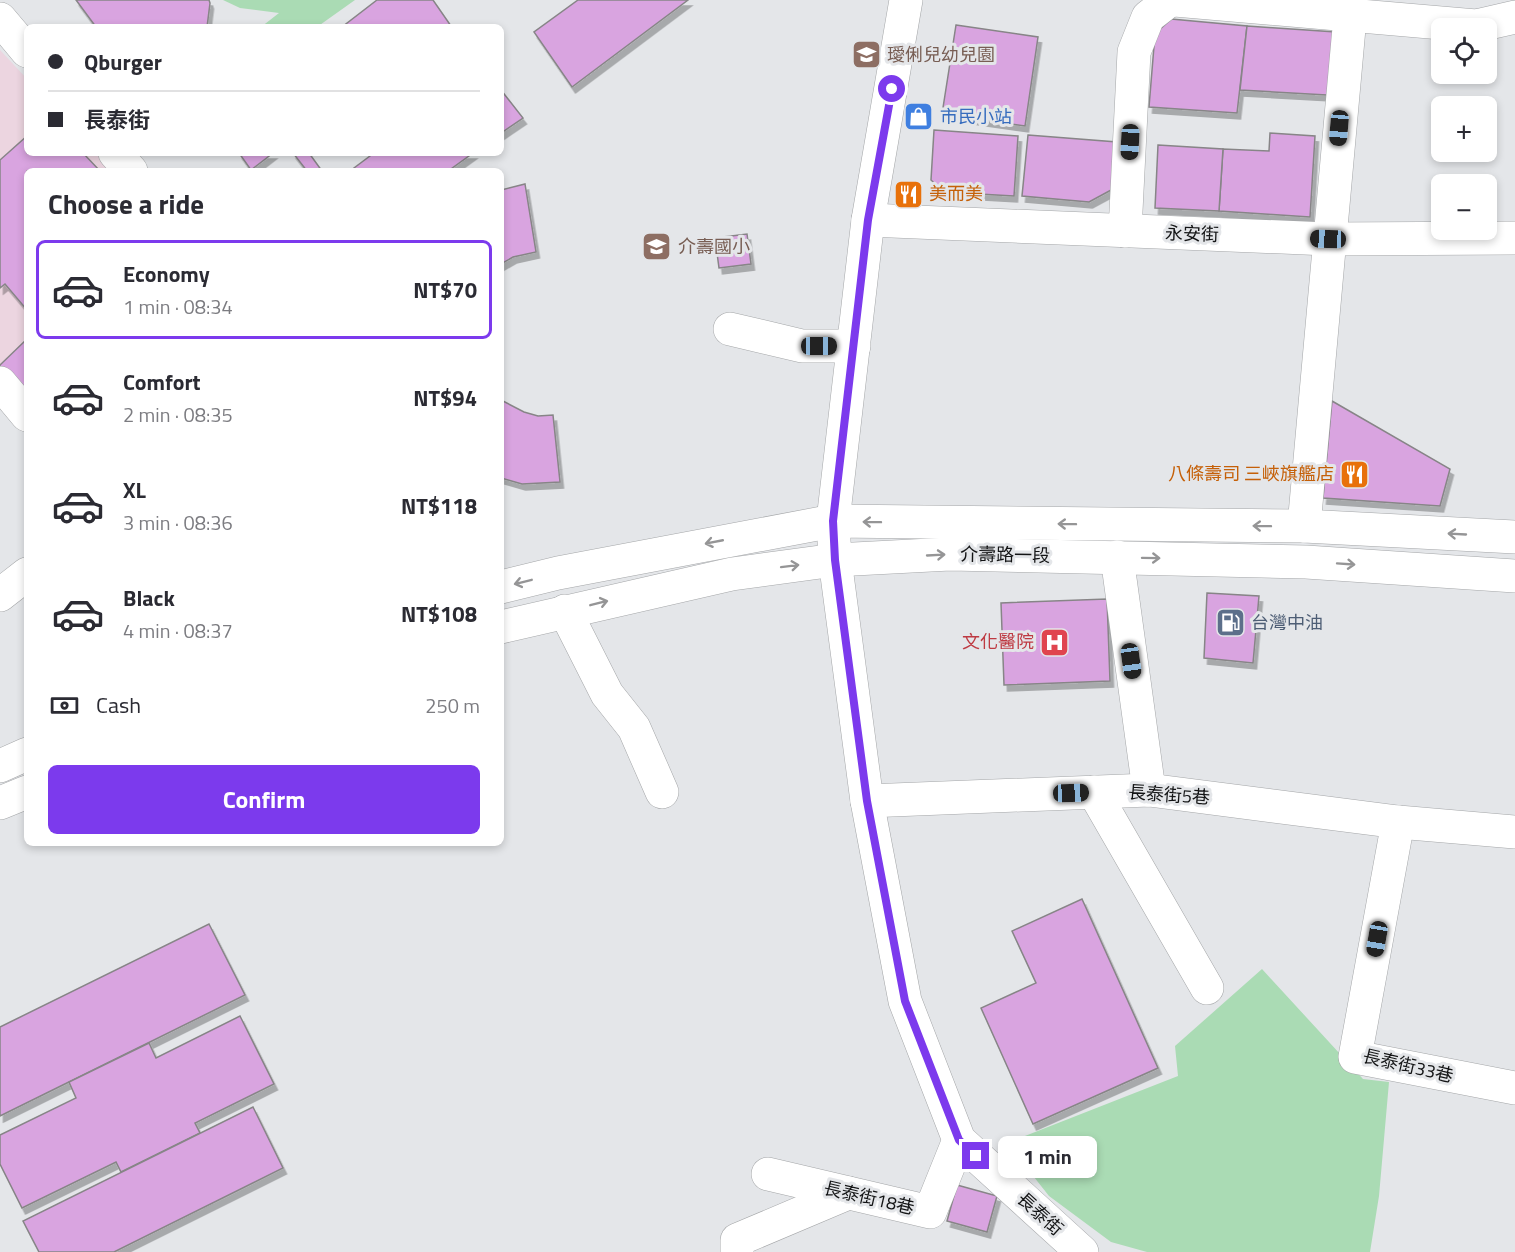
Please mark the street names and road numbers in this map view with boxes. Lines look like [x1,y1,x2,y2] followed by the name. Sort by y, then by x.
[1165,219,1219,248] street label: 永安街
[960,540,1050,569] street label: 介壽路一段
[1127,778,1211,811] street label: 長泰街5巷
[1360,1042,1456,1089] street label: 長泰街33巷
[821,1174,917,1221] street label: 長泰街18巷
[1011,1186,1069,1242] street label: 長泰街

